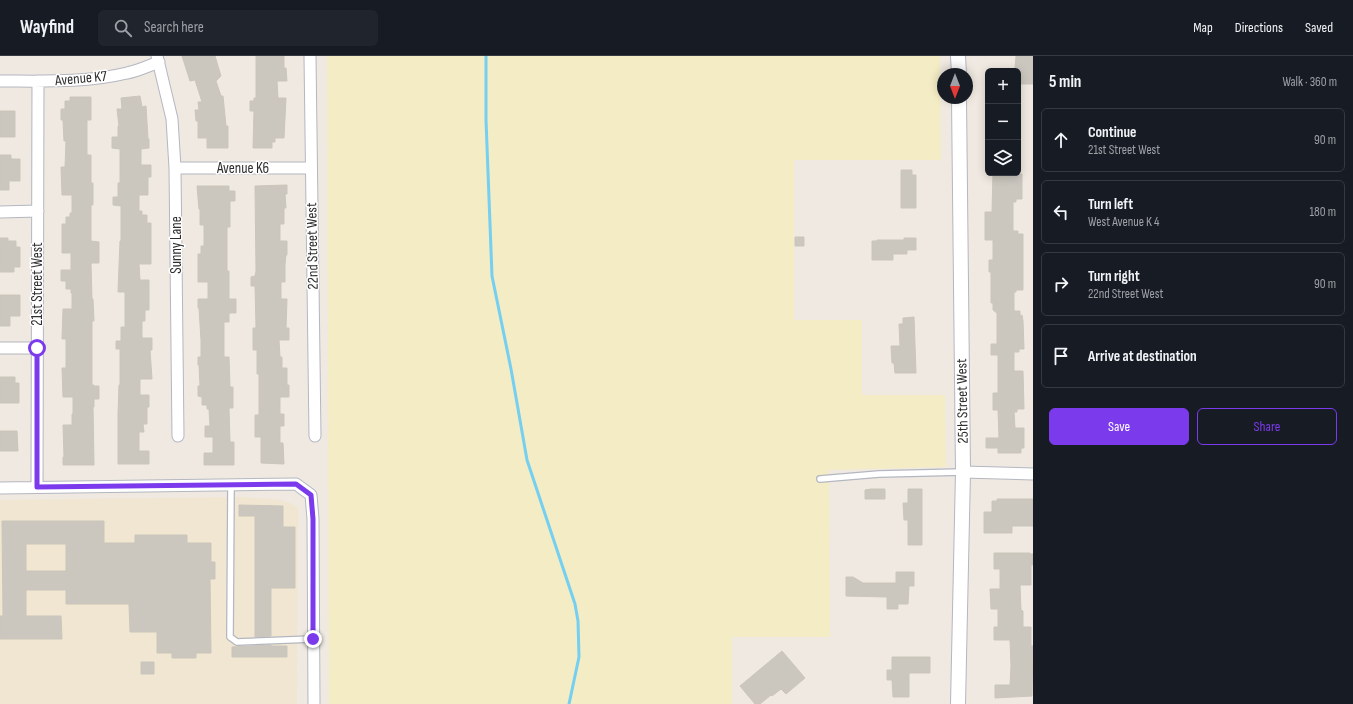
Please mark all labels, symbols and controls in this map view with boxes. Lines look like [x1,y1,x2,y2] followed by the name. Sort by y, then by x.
[98,10,378,46] search box
[20,16,74,39] text: Wayfind
[112,17,134,39] icon: search
[144,18,204,37] text: Search here
[1193,19,1213,36] text: Map
[1235,19,1283,36] text: Directions
[1305,19,1333,36] text: Saved
[53,67,108,90] street label: Avenue K7
[937,68,973,104] north arrow
[985,68,1021,176] map controls
[985,68,1021,104] button: +
[1049,72,1081,92] text: 5 min
[1282,74,1337,90] text: Walk · 360 m
[985,104,1021,140] button: −
[1088,123,1137,142] text: Continue
[1050,129,1072,151] icon: ahead
[1314,132,1336,148] text: 90 m
[985,140,1021,176] button: layers
[1088,142,1160,158] text: 21st Street West
[216,159,269,178] street label: Avenue K6
[1088,195,1133,214] text: Turn left
[1050,201,1072,223] icon: left
[302,202,323,290] street label: 22nd Street West
[1310,204,1336,220] text: 180 m
[1088,214,1159,230] text: West Avenue K 4
[167,216,186,274] street label: Sunny Lane
[28,242,47,326] street label: 21st Street West
[1088,267,1140,286] text: Turn right
[1050,273,1072,295] icon: right
[1314,276,1336,292] text: 90 m
[1088,286,1163,302] text: 22nd Street West
[28,339,46,357] route start
[1050,345,1072,367] icon: arrive
[1088,347,1197,366] text: Arrive at destination
[952,358,973,444] street label: 25th Street West
[1049,408,1189,445] button: Save
[1197,408,1337,445] button: Share
[304,630,322,648] route end

